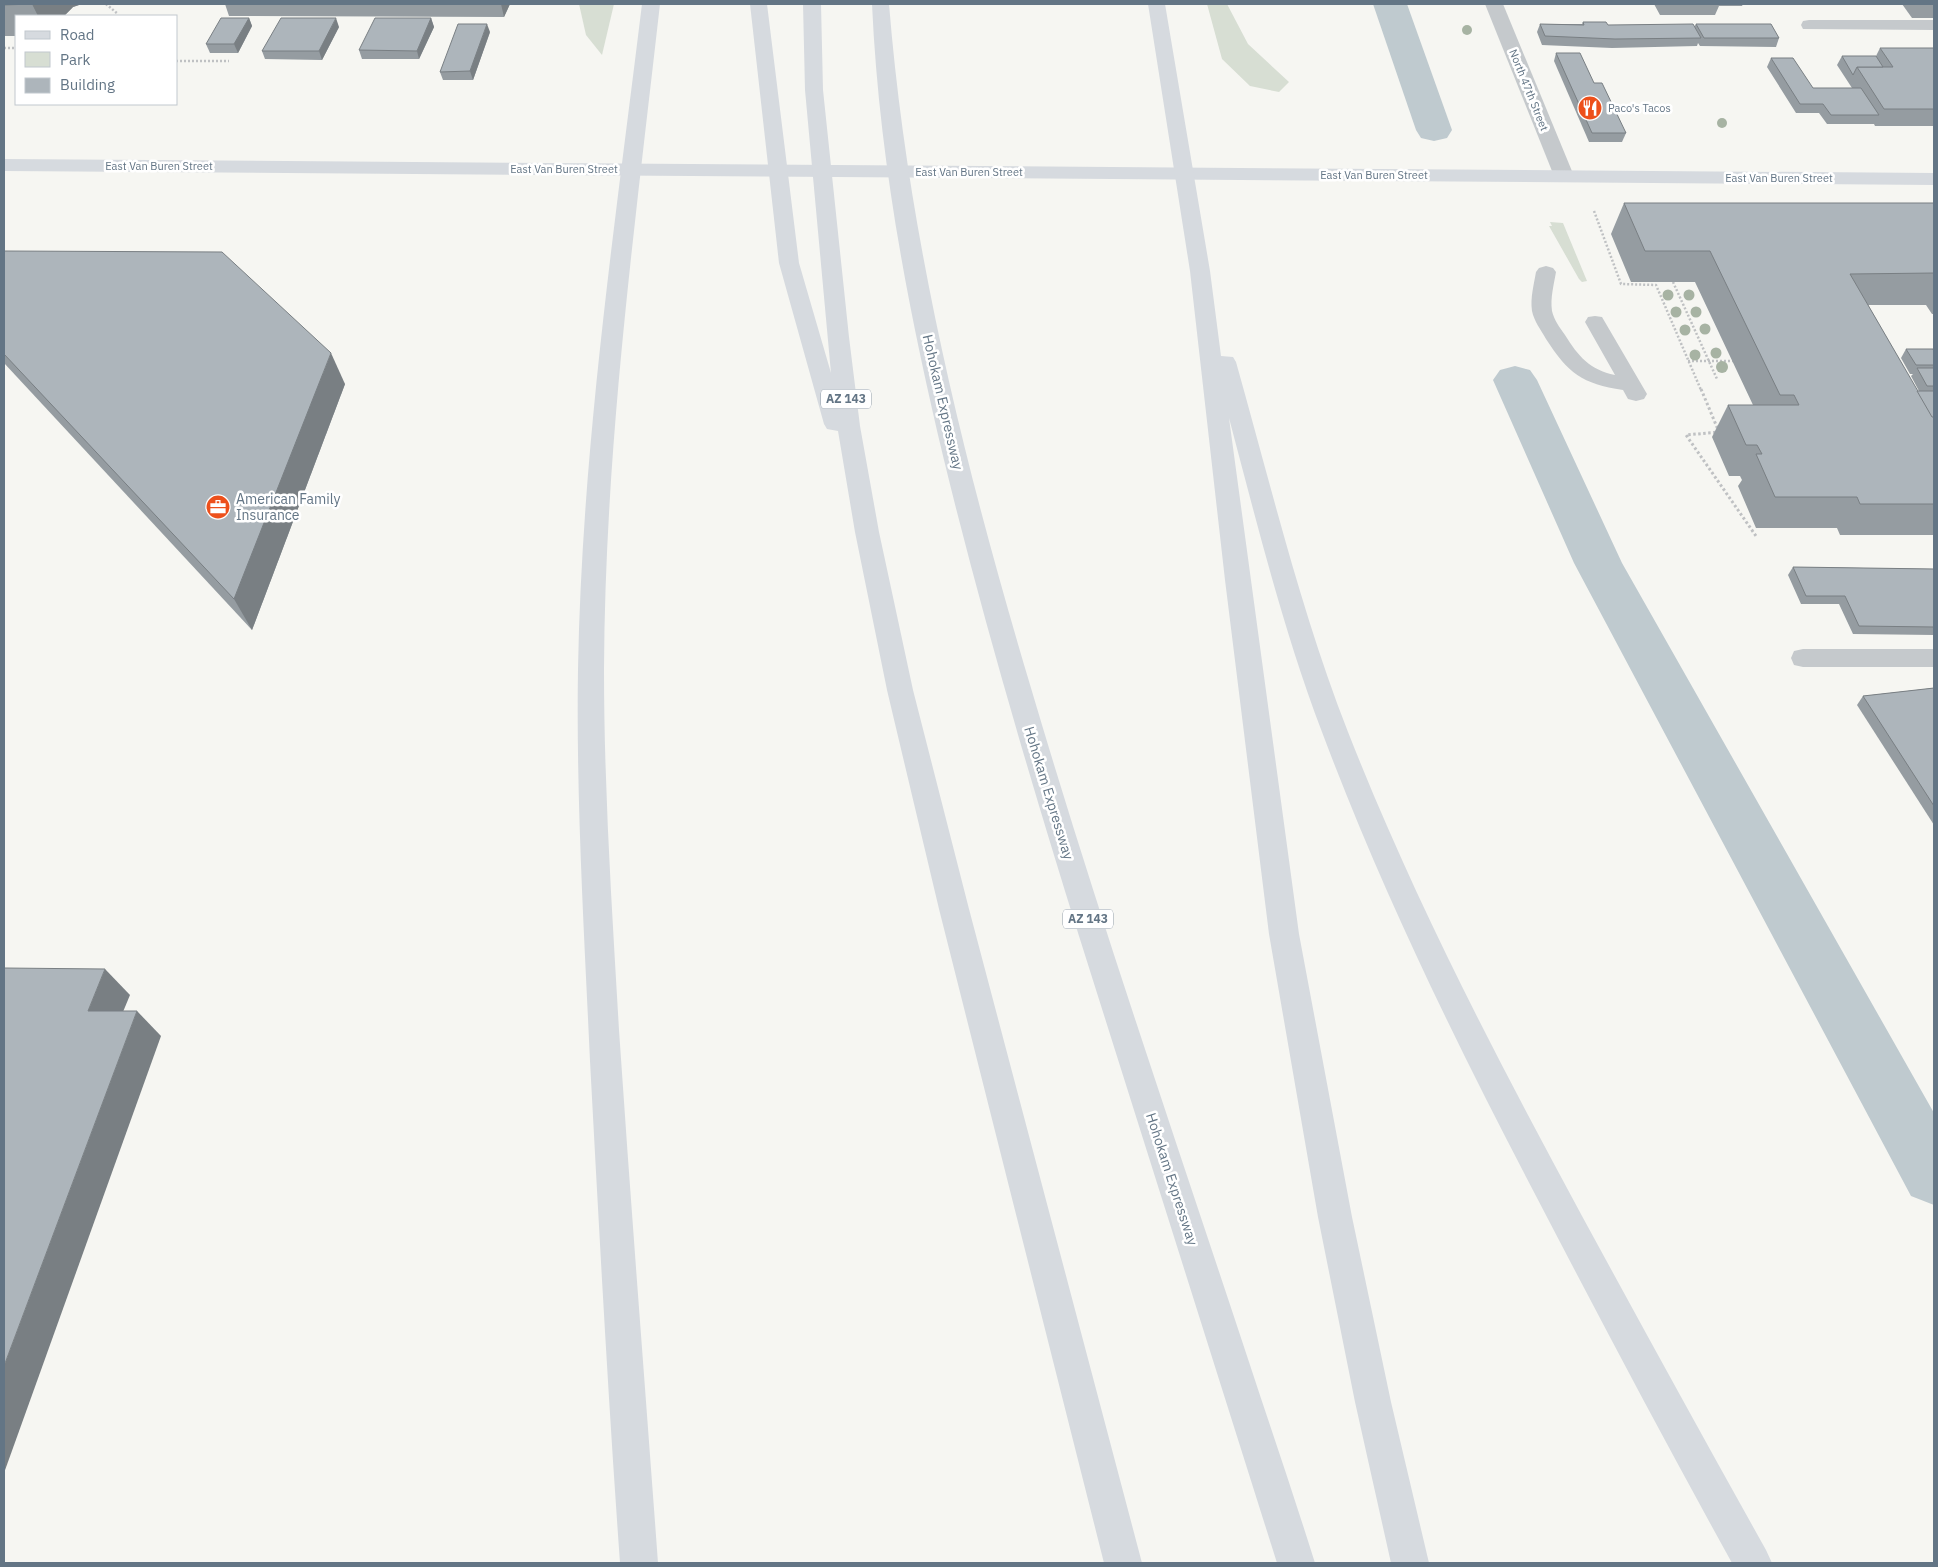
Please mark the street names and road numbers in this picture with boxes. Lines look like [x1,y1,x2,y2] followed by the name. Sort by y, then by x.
[1506,47,1552,133] street label: North 47th Street
[105,159,213,173] street label: East Van Buren Street
[510,162,618,176] street label: East Van Buren Street
[915,165,1023,179] street label: East Van Buren Street
[1320,168,1428,182] street label: East Van Buren Street
[1725,171,1833,185] street label: East Van Buren Street
[919,333,967,471] street label: Hohokam Expressway
[821,389,871,408] road number: AZ 143
[1020,724,1078,862] street label: Hohokam Expressway
[1063,910,1113,929] road number: AZ 143
[1142,1110,1202,1248] street label: Hohokam Expressway

